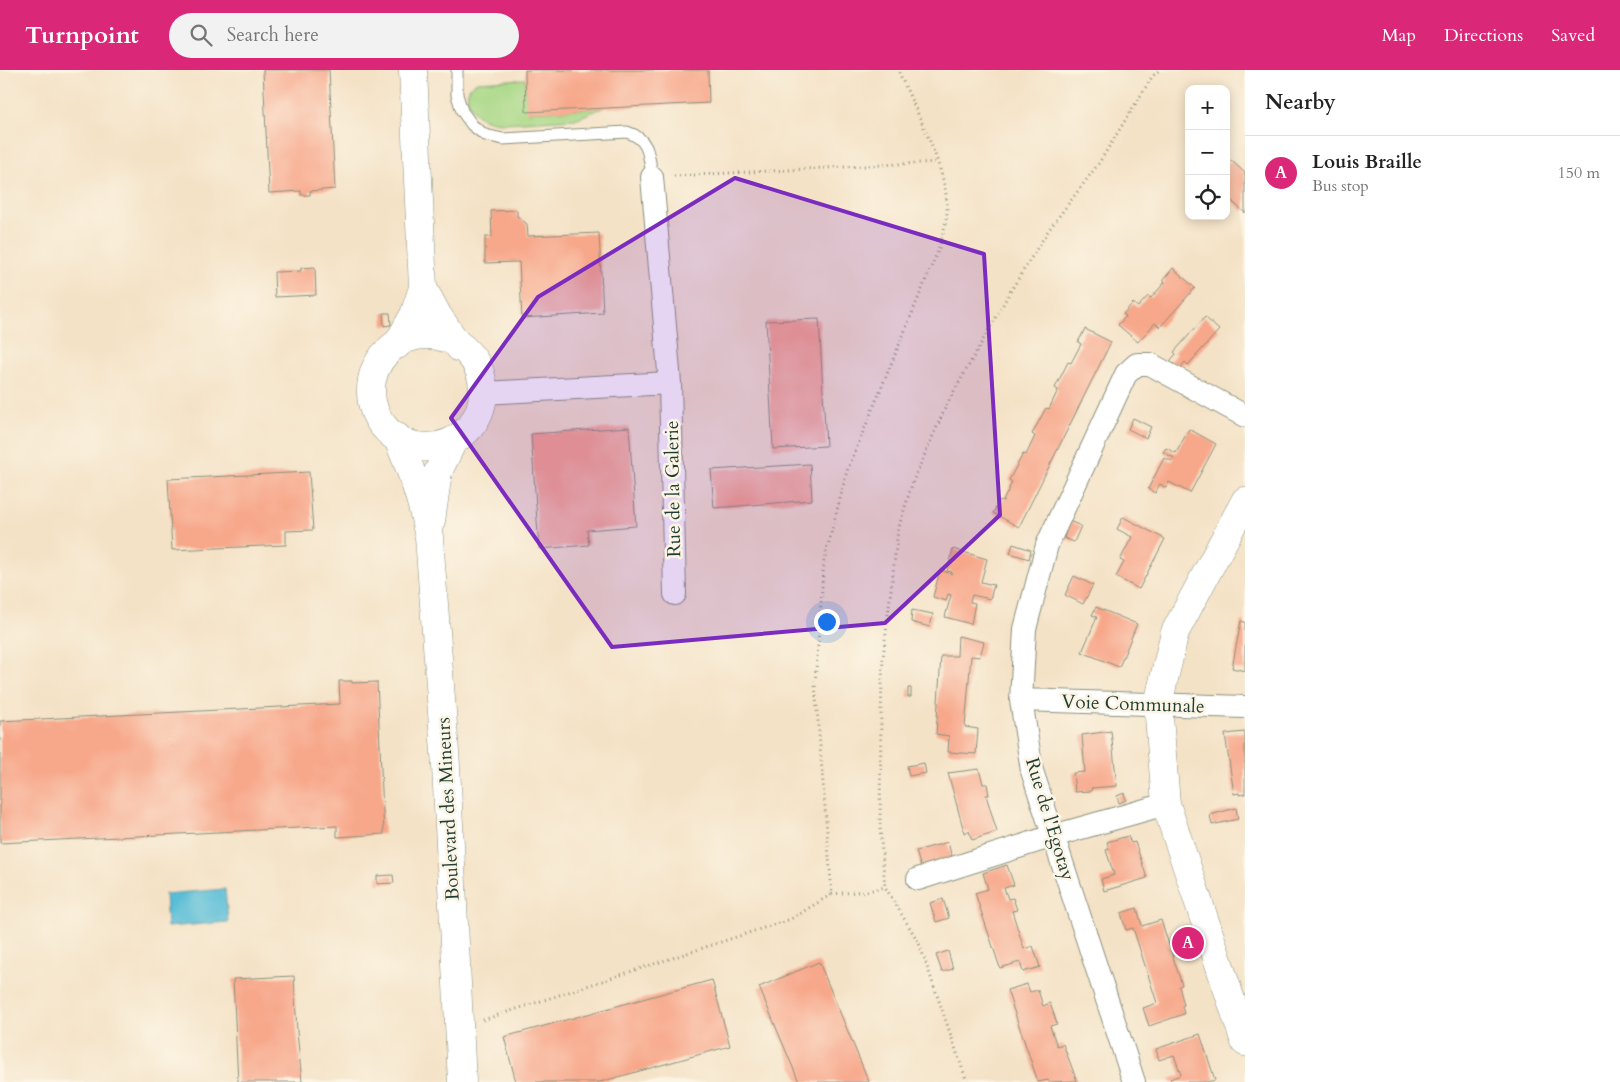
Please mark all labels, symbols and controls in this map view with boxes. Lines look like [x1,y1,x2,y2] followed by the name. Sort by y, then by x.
[169,13,519,58] search box
[25,19,139,52] text: Turnpoint
[187,21,215,49] icon: search
[227,22,319,48] text: Search here
[1382,23,1416,48] text: Map
[1444,23,1523,48] text: Directions
[1551,23,1595,48] text: Saved
[1185,85,1230,220] map controls
[1185,85,1230,130] button: +
[1265,88,1336,117] text: Nearby
[1185,130,1230,175] button: −
[1312,149,1422,175] text: Louis Braille
[1275,162,1287,184] text: A
[1558,162,1600,184] text: 150 m
[1185,175,1230,220] button: locate
[1312,175,1369,197] text: Bus stop
[659,420,687,558] street label: Rue de la Galerie
[814,609,840,635] your location
[1061,689,1205,719] street label: Voie Communale
[430,717,466,901] street label: Boulevard des Mineurs
[1019,754,1081,884] street label: Rue de l'Egotay
[1172,924,1204,962] pin: A

